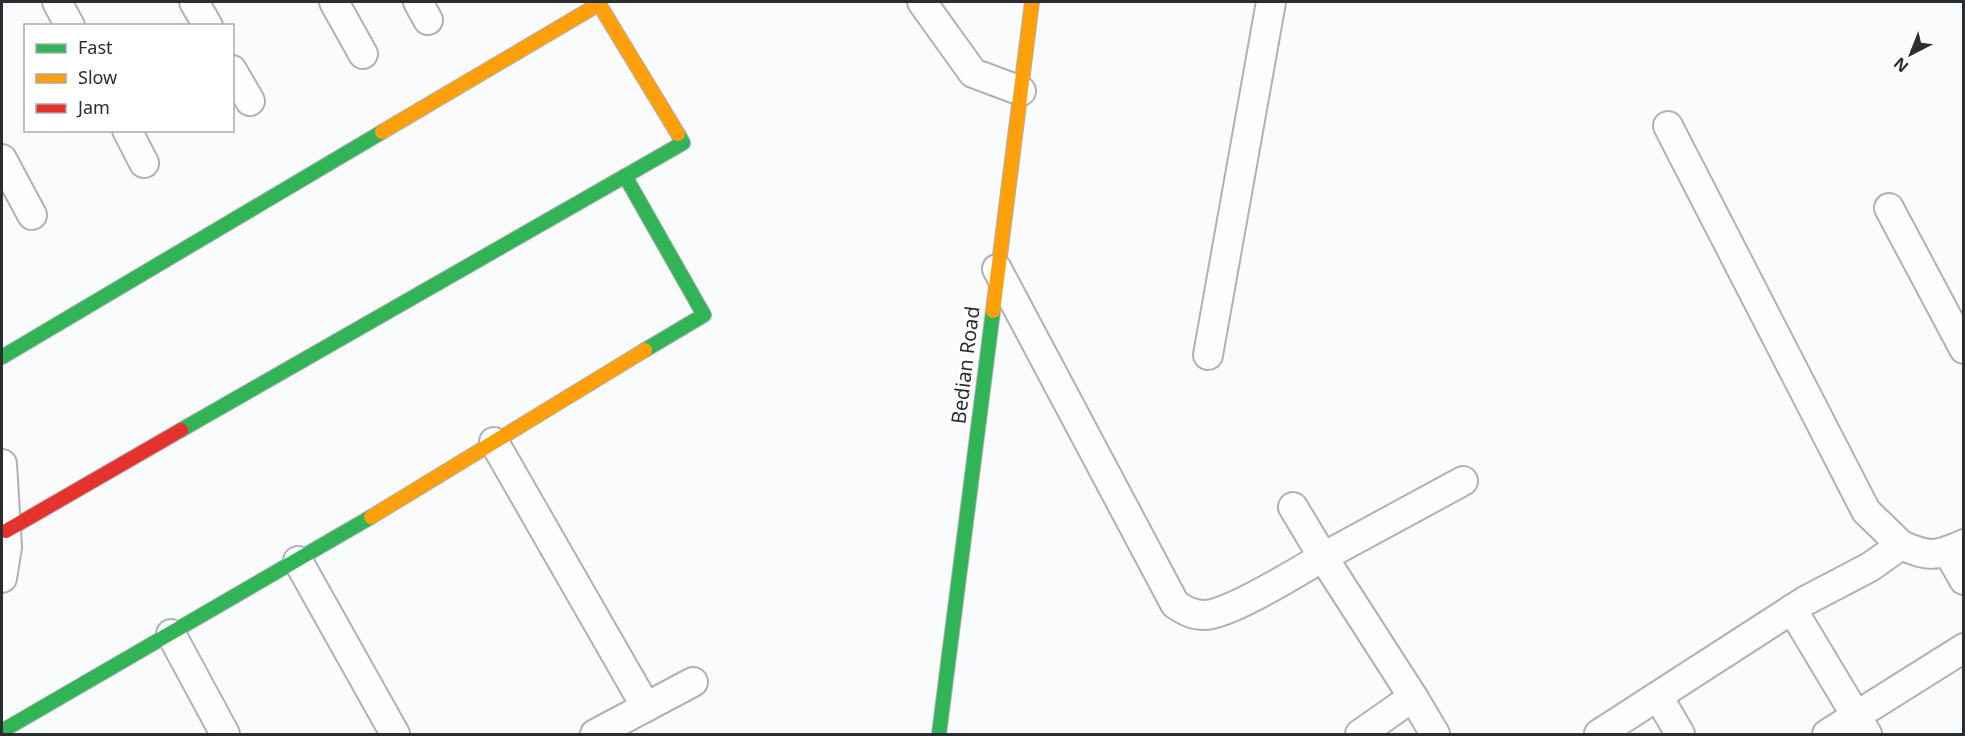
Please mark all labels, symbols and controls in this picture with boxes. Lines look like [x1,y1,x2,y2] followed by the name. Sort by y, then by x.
[24,24,234,132] legend
[1881,24,1941,84] north arrow
[78,35,113,59] text: Fast
[1889,53,1913,78] text: N
[78,65,117,89] text: Slow
[76,95,110,119] text: Jam
[944,304,986,426] street label: Bedian Road

